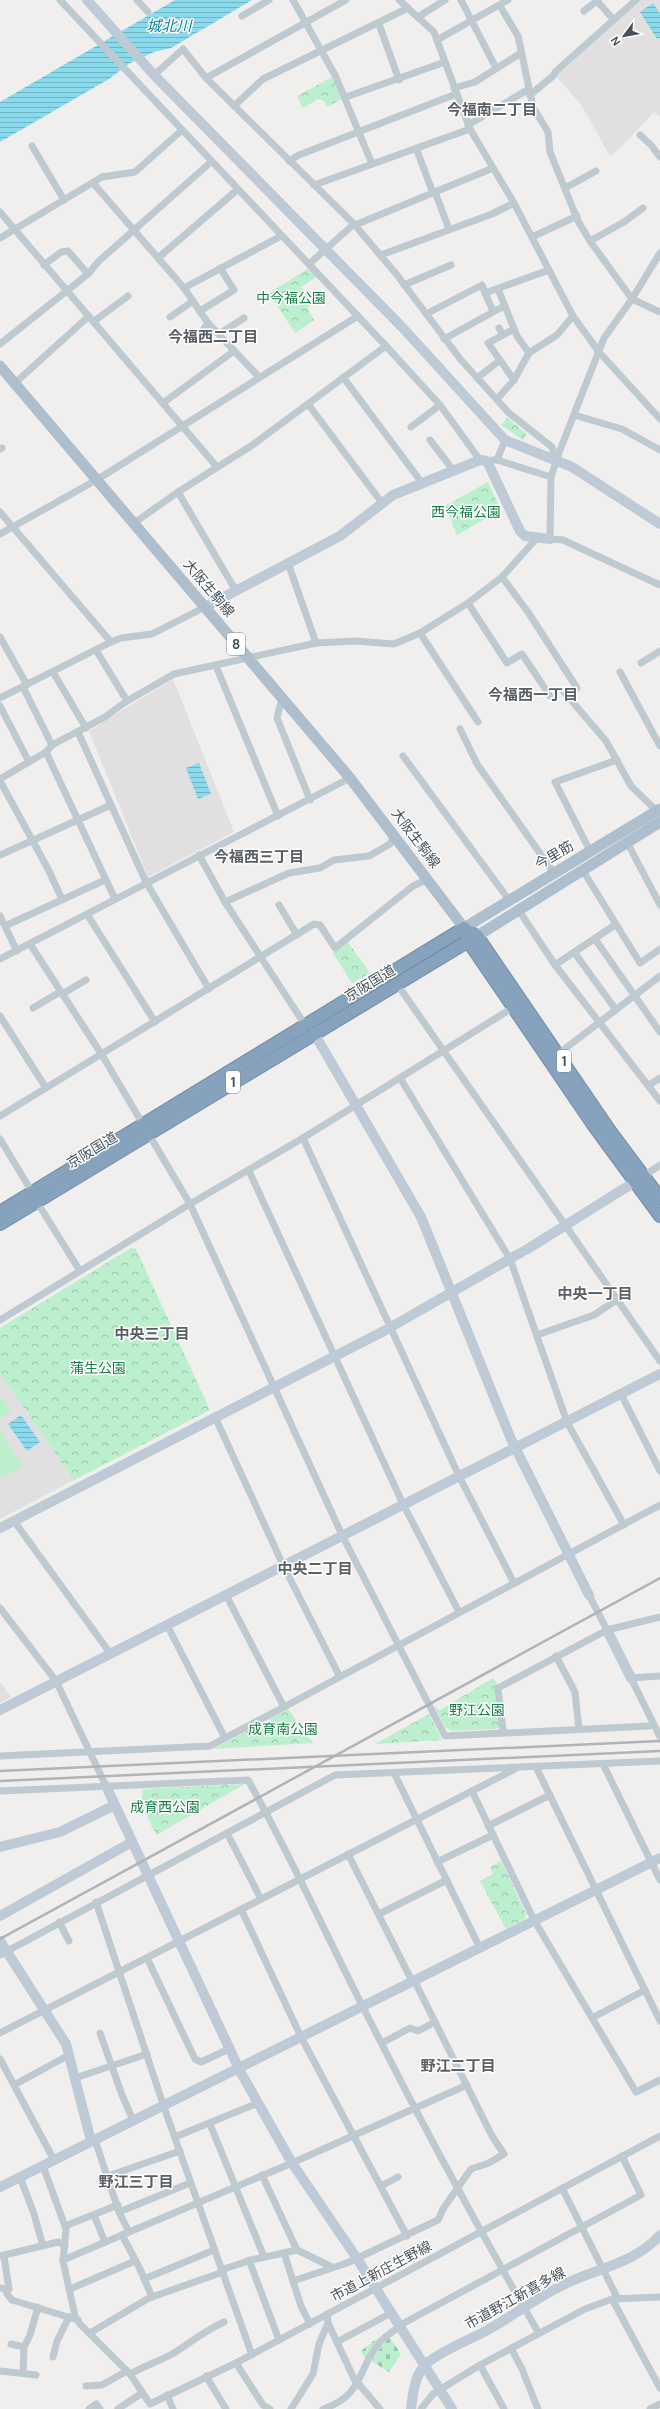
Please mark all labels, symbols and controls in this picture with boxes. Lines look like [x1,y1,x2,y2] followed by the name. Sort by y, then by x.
[146,16,193,36] water label: 城北川
[604,16,644,56] north arrow
[607,34,624,48] text: N
[447,100,537,120] district label: 今福南二丁目
[256,289,326,307] park label: 中今福公園
[168,327,258,347] district label: 今福西二丁目
[431,503,501,521] park label: 西今福公園
[180,555,238,621] street label: 大阪生駒線
[227,633,245,655] road number: 8
[488,685,578,705] district label: 今福西一丁目
[388,805,444,871] street label: 大阪生駒線
[531,836,577,874] street label: 今里筋
[214,847,304,867] district label: 今福西三丁目
[341,961,399,1005] street label: 京阪国道
[557,1050,571,1072] road number: 1
[226,1071,240,1093] road number: 1
[63,1128,121,1172] street label: 京阪国道
[557,1284,633,1304] district label: 中央一丁目
[114,1324,190,1344] district label: 中央三丁目
[70,1359,126,1377] park label: 蒲生公園
[277,1559,353,1579] district label: 中央二丁目
[449,1701,505,1719] park label: 野江公園
[248,1720,318,1738] park label: 成育南公園
[130,1798,200,1816] park label: 成育西公園
[420,2056,496,2076] district label: 野江二丁目
[98,2172,174,2192] district label: 野江三丁目
[327,2237,435,2305] street label: 市道上新庄生野線
[462,2263,568,2333] street label: 市道野江新喜多線

